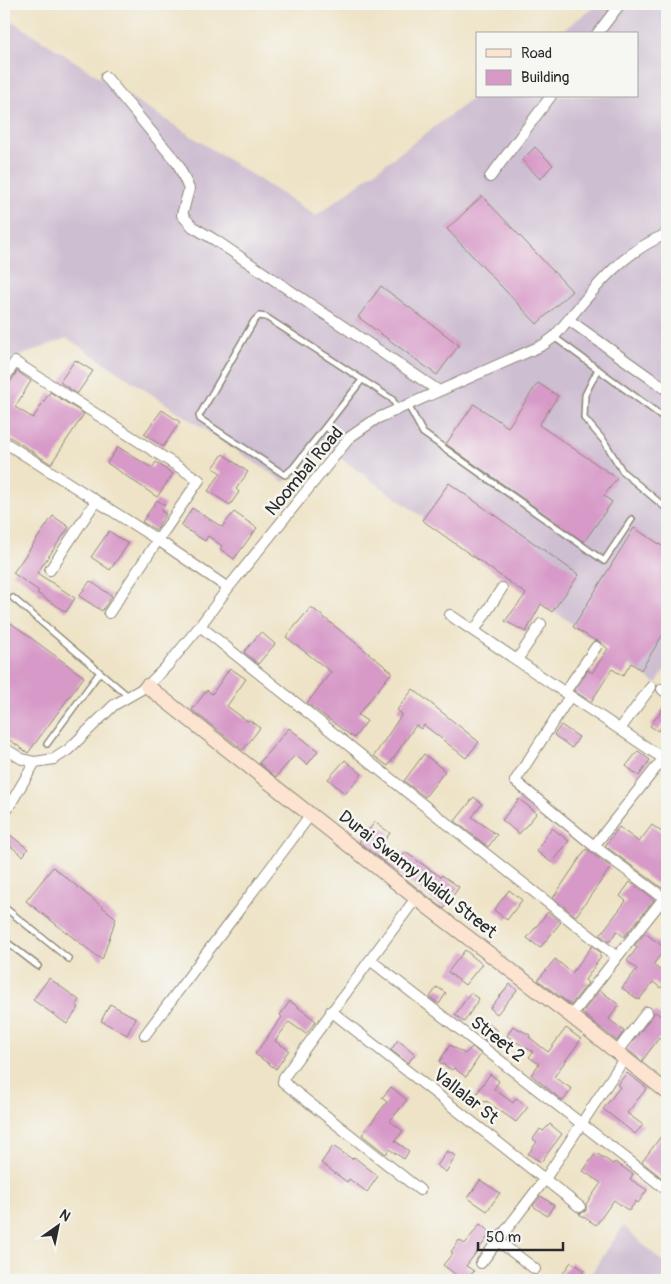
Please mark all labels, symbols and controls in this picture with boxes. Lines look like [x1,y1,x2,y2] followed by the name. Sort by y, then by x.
[476,32,638,98] legend
[521,44,552,63] text: Road
[521,68,569,87] text: Building
[260,422,348,521] street label: Noombal Road
[334,805,502,944] street label: Durai Swamy Naidu Street
[466,1011,530,1068] street label: Street 2
[428,1064,504,1130] street label: Vallalar St
[32,1202,82,1252] north arrow
[56,1206,73,1225] text: N
[478,1219,564,1251] scale bar
[486,1228,521,1247] text: 50 m

